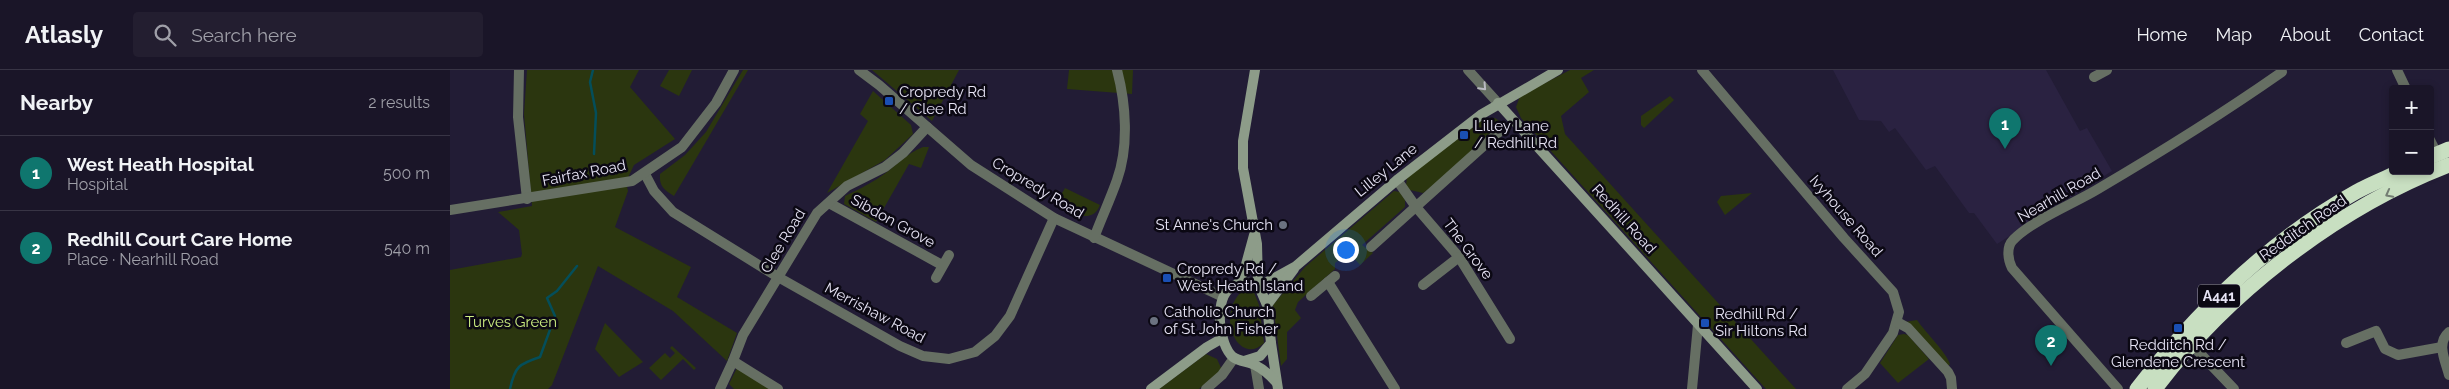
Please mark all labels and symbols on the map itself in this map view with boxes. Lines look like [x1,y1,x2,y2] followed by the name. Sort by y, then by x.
[1477,81,1486,90] one-way arrow
[899,83,986,118] place label: Cropredy Rd / Clee Rd
[883,95,895,107] marker: Cropredy Rd / Clee Rd
[1989,108,2021,149] pin: 1
[1474,117,1557,152] place label: Lilley Lane / Redhill Rd
[1458,129,1470,141] marker: Lilley Lane / Redhill Rd
[1351,139,1421,201] street label: Lilley Lane
[989,153,1087,223] street label: Cropredy Road
[541,156,627,190] street label: Fairfax Road
[2014,164,2104,226] street label: Nearhill Road
[1806,171,1886,261] street label: Ivyhouse Road
[1588,181,1660,257] street label: Redhill Road
[2385,188,2394,198] one-way arrow
[848,190,938,252] street label: Sibdon Grove
[2256,191,2350,265] street label: Redditch Road
[757,206,809,276] street label: Clee Road
[1439,215,1497,283] street label: The Grove
[1156,216,1273,234] place label: St Anne's Church
[1277,219,1289,231] marker: St Anne's Church
[1333,237,1359,263] your location
[1177,260,1303,295] place label: Cropredy Rd / West Heath Island
[1161,272,1173,284] marker: Cropredy Rd / West Heath Island
[822,279,928,347] street label: Merrishaw Road
[2198,285,2240,308] road number: A441
[1164,303,1279,338] place label: Catholic Church of St John Fisher
[1715,305,1807,340] place label: Redhill Rd / Sir Hiltons Rd
[465,313,557,331] park label: Turves Green
[1148,315,1160,327] marker: Catholic Church of St John Fisher
[1699,317,1711,329] marker: Redhill Rd / Sir Hiltons Rd
[2172,322,2184,334] marker: Redditch Rd / Glendene Crescent
[2035,325,2067,366] pin: 2
[2111,336,2245,371] place label: Redditch Rd / Glendene Crescent

